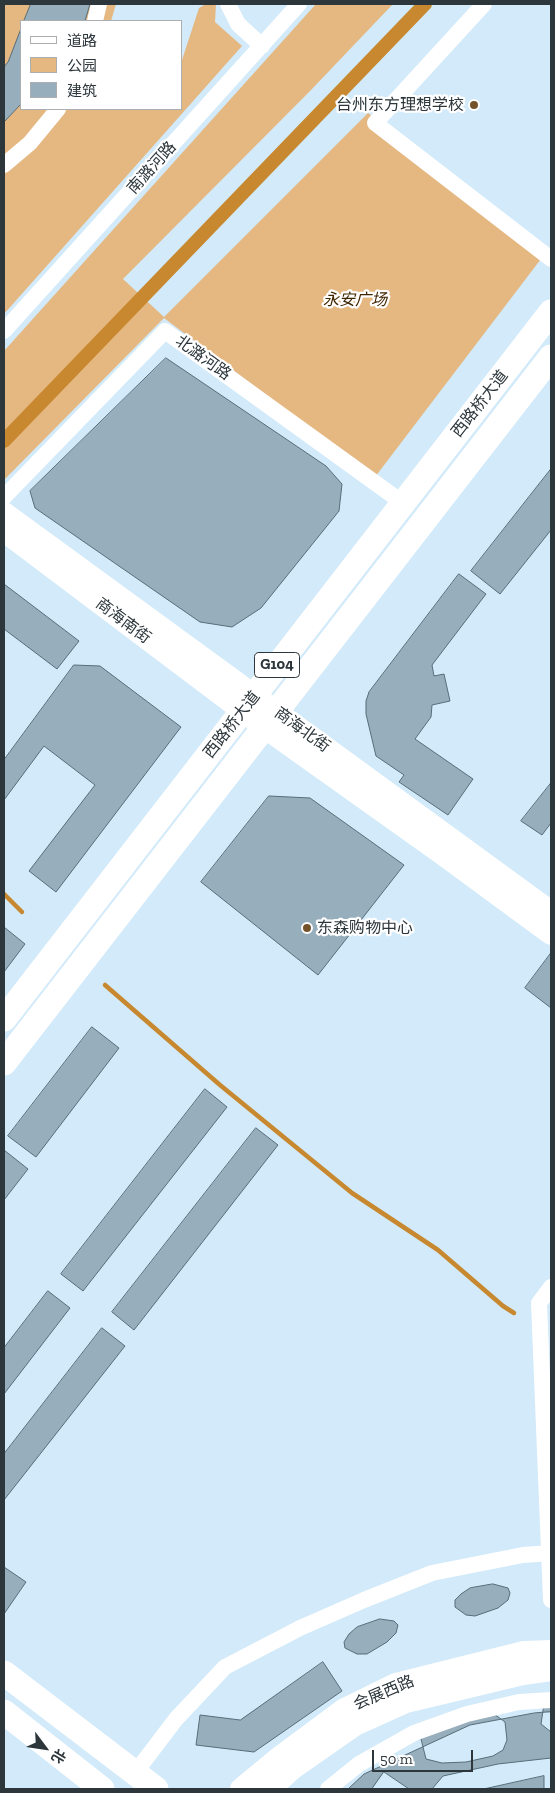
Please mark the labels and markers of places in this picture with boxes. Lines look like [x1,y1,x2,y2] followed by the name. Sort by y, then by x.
[336,95,464,115] place label: 台州东方理想学校
[468,99,480,111] marker: 台州东方理想学校
[317,918,413,938] place label: 东森购物中心
[301,922,313,934] marker: 东森购物中心

